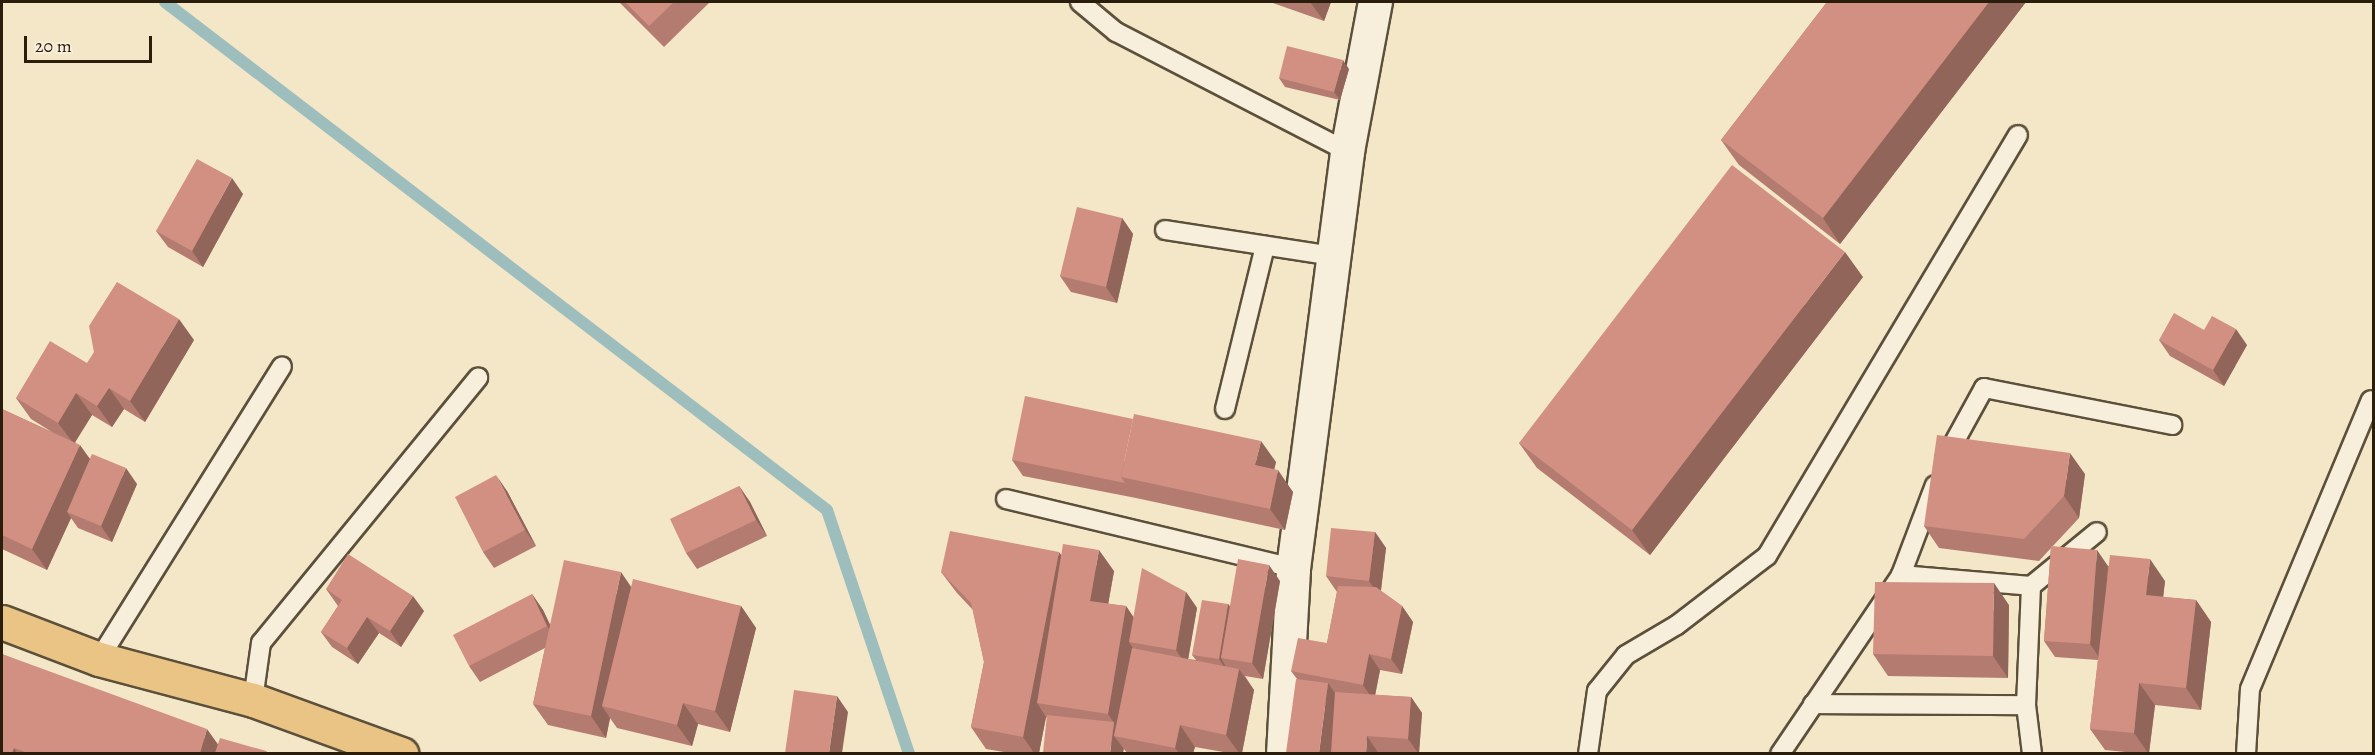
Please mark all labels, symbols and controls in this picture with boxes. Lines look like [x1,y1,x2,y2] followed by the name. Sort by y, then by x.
[27,24,154,62] scale bar
[35,34,72,58] text: 20 m

